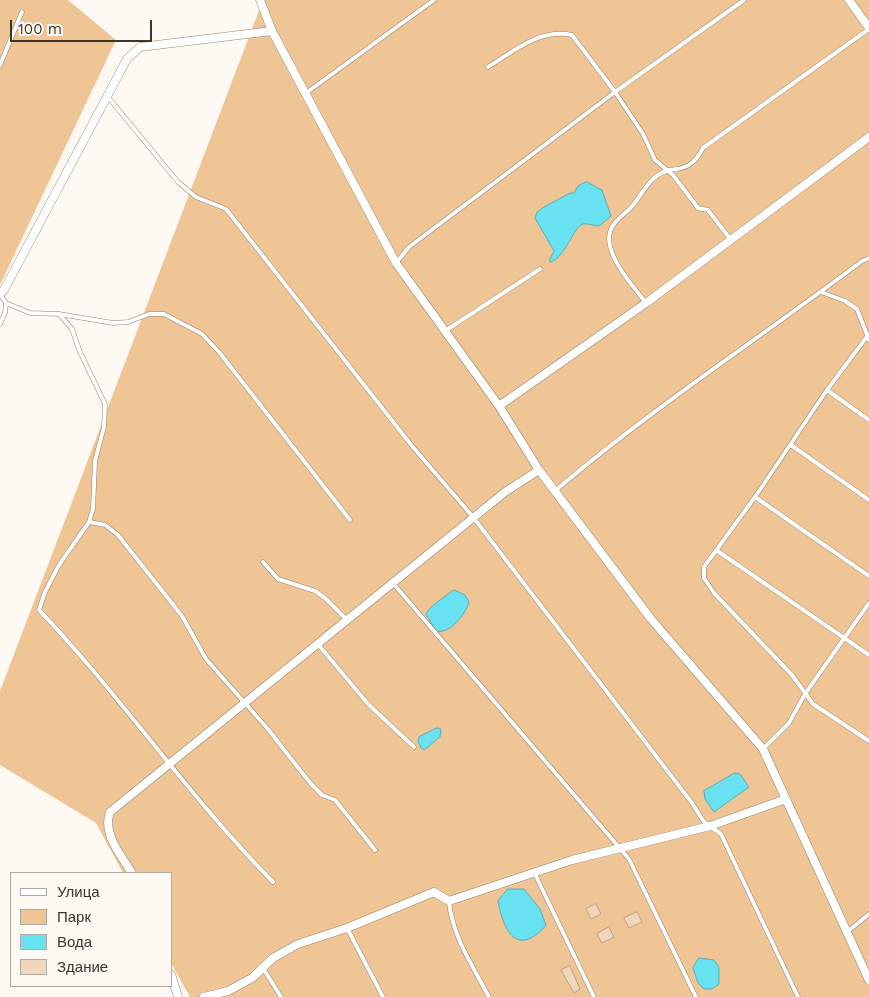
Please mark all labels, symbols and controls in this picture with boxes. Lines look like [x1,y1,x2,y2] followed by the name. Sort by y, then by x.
[12,10,155,42] scale bar
[18,20,62,38] text: 100 m
[10,872,172,987] legend
[57,883,100,901] text: Улица
[57,908,91,926] text: Парк
[57,933,92,951] text: Вода
[57,958,108,976] text: Здание

